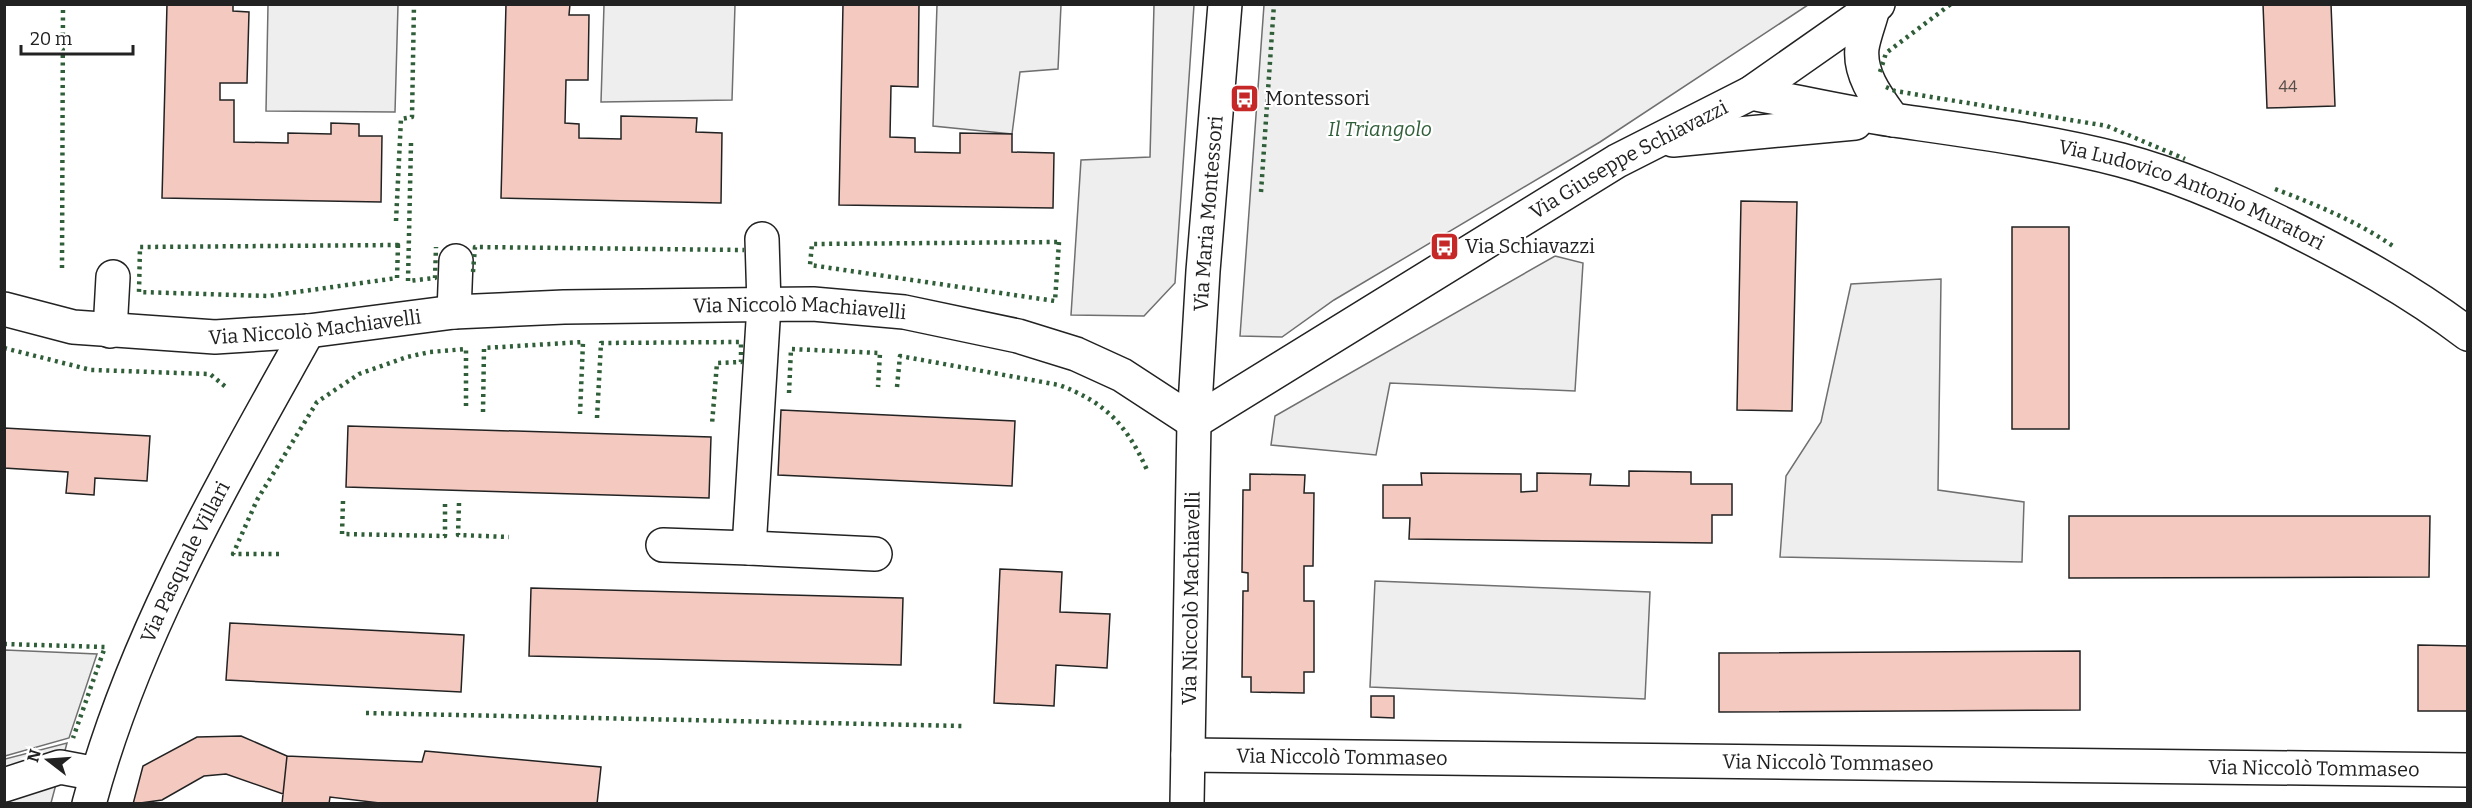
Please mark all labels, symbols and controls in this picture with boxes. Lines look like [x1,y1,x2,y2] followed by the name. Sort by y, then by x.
[21,18,134,56] scale bar
[30,28,72,50] text: 20 m
[2279,77,2298,96] house number: 44
[1228,82,1260,114] bus stop icon: Montessori
[1265,86,1370,110] place label: Montessori
[1525,95,1732,224] street label: Via Giuseppe Schiavazzi
[1189,115,1228,312] street label: Via Maria Montessori
[1328,117,1432,141] park label: Il Triangolo
[2057,134,2329,255] street label: Via Ludovico Antonio Muratori
[1428,230,1460,262] bus stop icon: Via Schiavazzi
[1465,234,1595,258] place label: Via Schiavazzi
[693,292,907,324] street label: Via Niccolò Machiavelli
[208,304,423,349] street label: Via Niccolò Machiavelli
[135,477,235,646] street label: Via Pasquale Villari
[1177,491,1205,705] street label: Via Niccolò Machiavelli
[18,730,78,790] north arrow
[1236,744,1448,770] street label: Via Niccolò Tommaseo
[23,747,45,764] text: N
[1722,749,1934,776] street label: Via Niccolò Tommaseo
[2208,755,2420,781] street label: Via Niccolò Tommaseo

